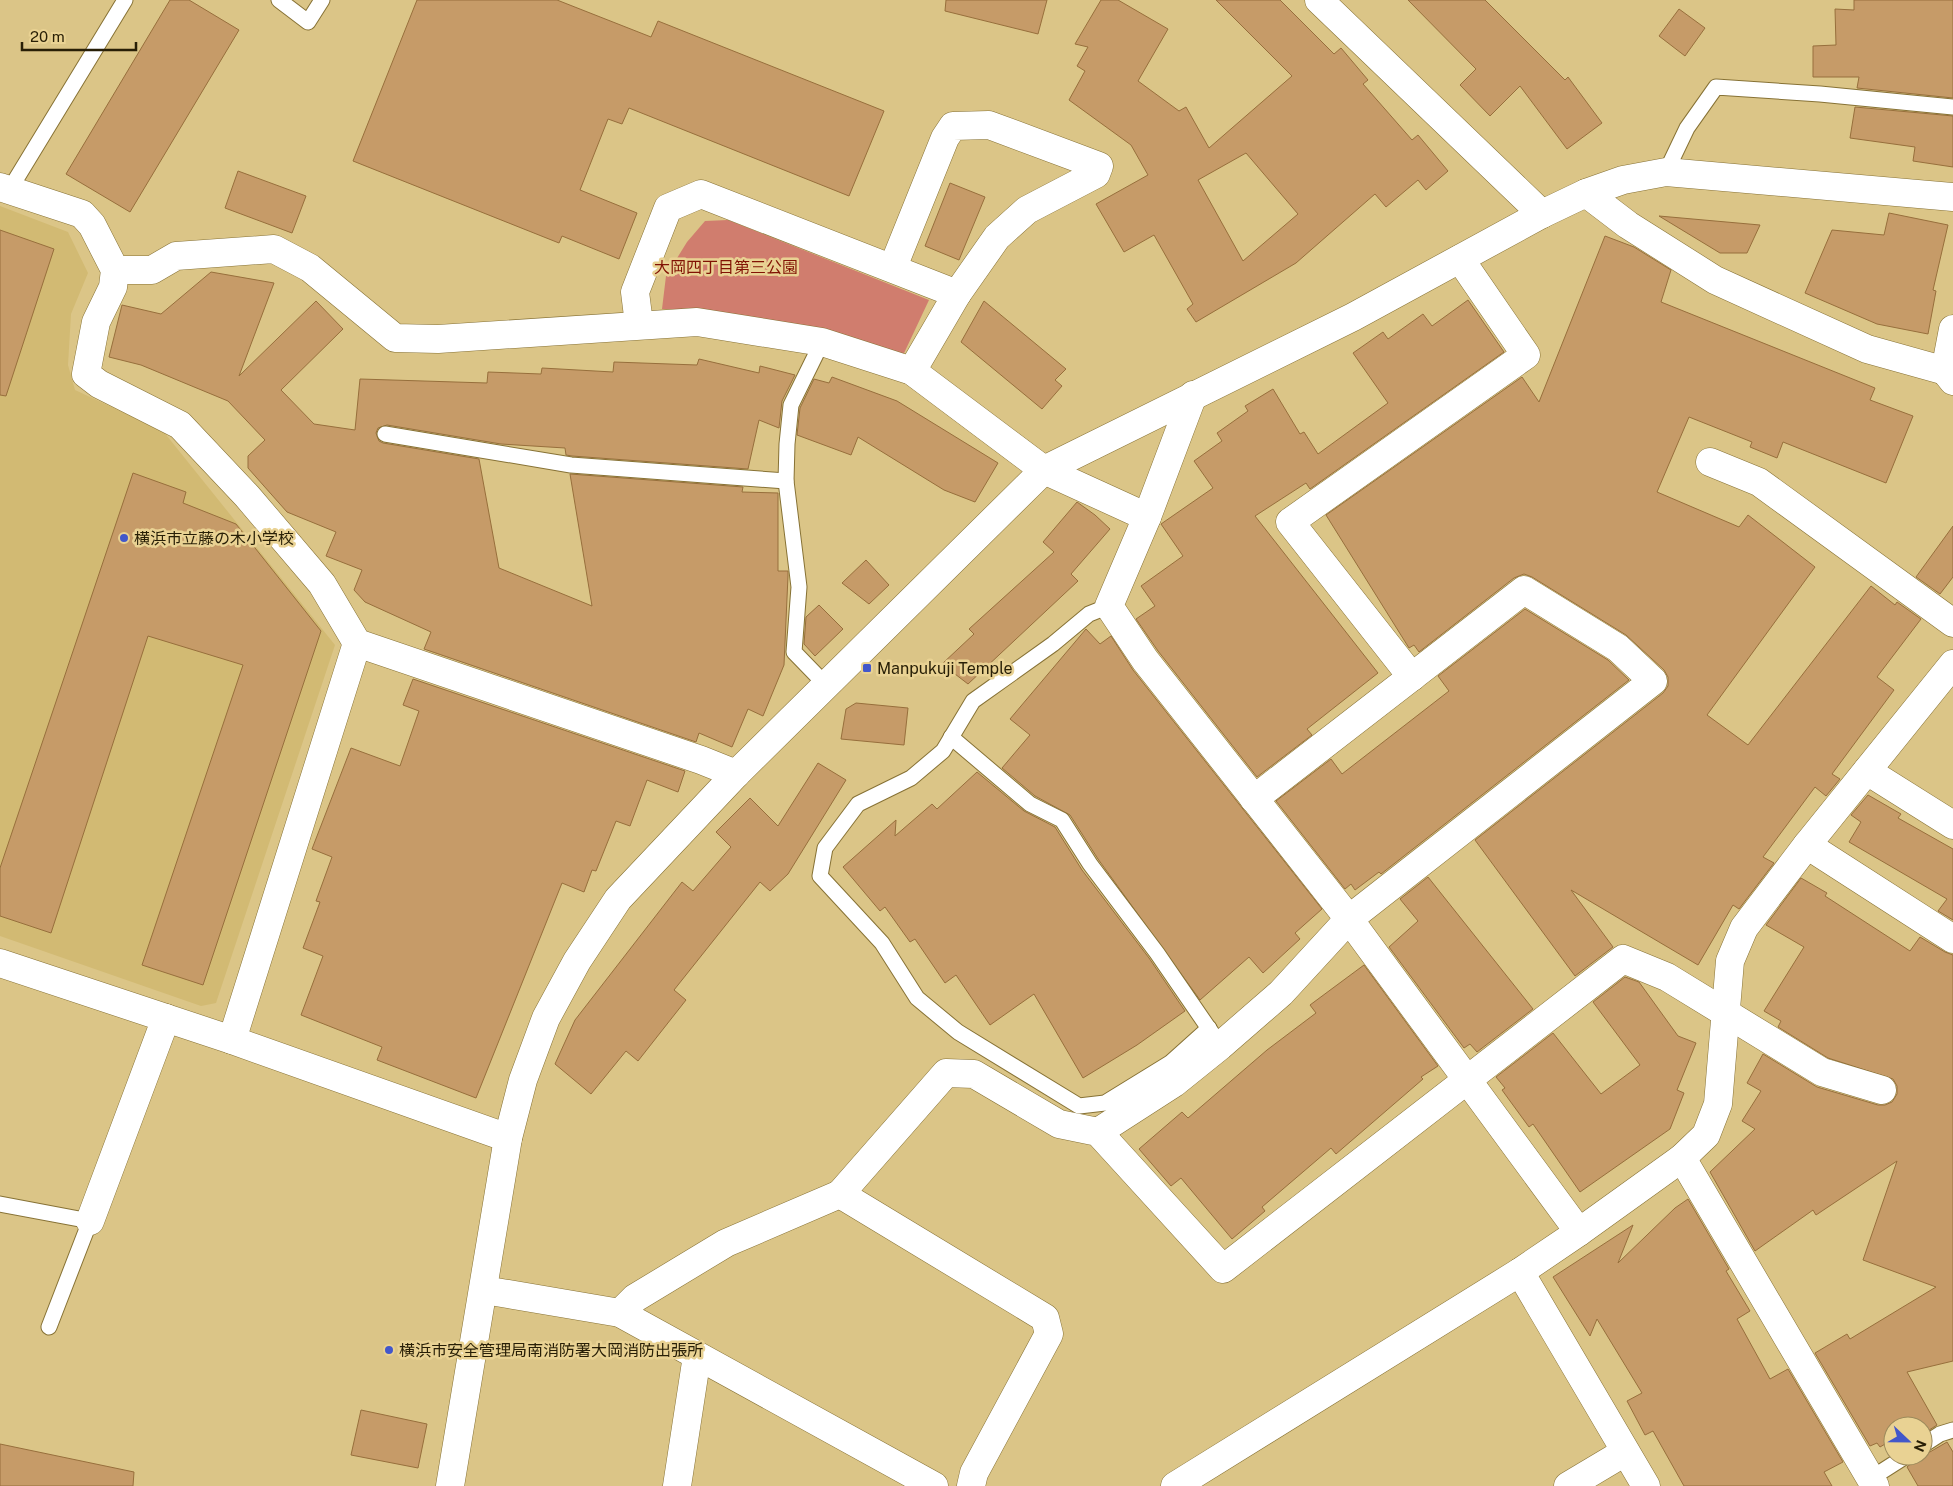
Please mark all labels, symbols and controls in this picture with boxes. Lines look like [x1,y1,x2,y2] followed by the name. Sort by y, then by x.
[22,20,136,52] scale bar
[30,28,65,45] text: 20 m
[654,258,798,277] park label: 大岡四丁目第三公園
[134,529,294,548] place label: 横浜市立藤の木小学校
[118,532,130,544] marker: 横浜市立藤の木小学校
[877,659,1013,678] place label: Manpukuji Temple
[861,662,873,674] marker: Manpukuji Temple
[399,1341,703,1360] place label: 横浜市安全管理局南消防署大岡消防出張所
[383,1344,395,1356] marker: 横浜市安全管理局南消防署大岡消防出張所
[1883,1416,1933,1466] north arrow
[1911,1438,1930,1454] text: N

